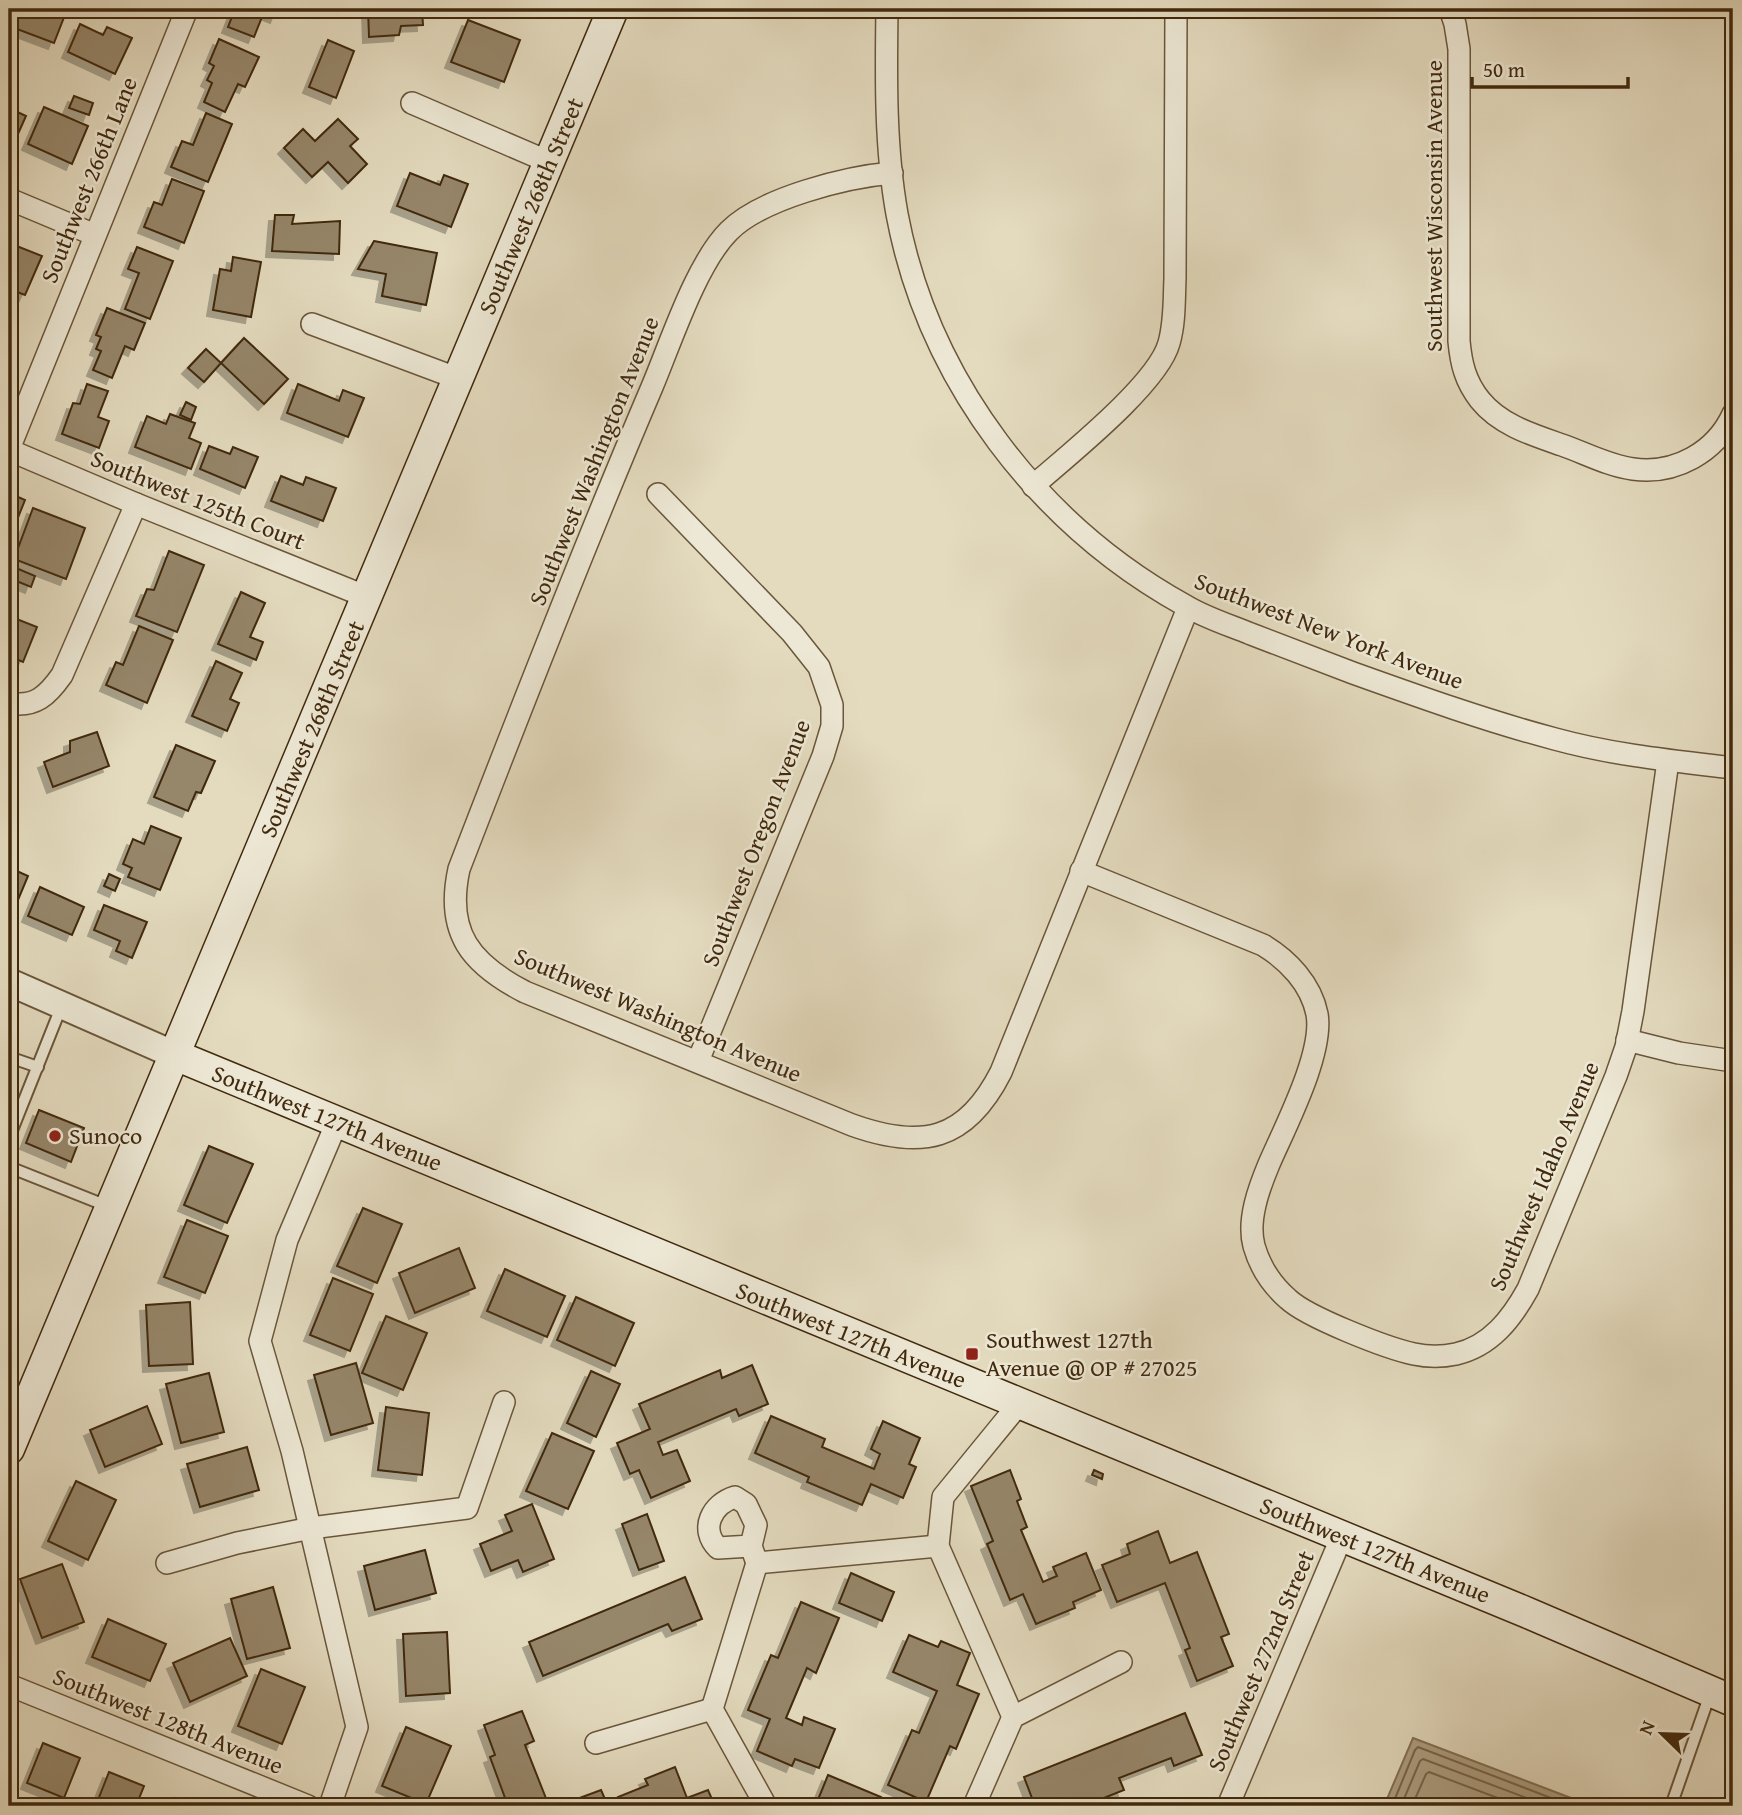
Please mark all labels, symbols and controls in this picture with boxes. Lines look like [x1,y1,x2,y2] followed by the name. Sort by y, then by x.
[1472,46,1628,90] scale bar
[1483,54,1525,85] text: 50 m
[1416,60,1451,352] street label: Southwest Wisconsin Avenue
[31,71,146,288] street label: Southwest 266th Lane
[469,91,592,320] street label: Southwest 268th Street
[519,311,668,611] street label: Southwest Washington Avenue
[86,441,311,559] street label: Southwest 125th Court
[1190,563,1469,698] street label: Southwest New York Avenue
[250,614,373,843] street label: Southwest 268th Street
[692,714,819,971] street label: Southwest Oregon Avenue
[509,938,807,1091] street label: Southwest Washington Avenue
[207,1055,448,1180] street label: Southwest 127th Avenue
[1479,1056,1608,1296] street label: Southwest Idaho Avenue
[69,1118,142,1153] place label: Sunoco
[47,1128,63,1144] marker: Sunoco
[731,1272,972,1397] street label: Southwest 127th Avenue
[986,1322,1198,1385] place label: Southwest 127th Avenue @ OP # 27025
[964,1346,980,1362] marker: Southwest 127th Avenue @ OP # 27025
[1255,1487,1496,1612] street label: Southwest 127th Avenue
[1198,1544,1323,1777] street label: Southwest 272nd Street
[48,1658,289,1783] street label: Southwest 128th Avenue
[1626,1700,1696,1770] north arrow
[1631,1716,1662,1739] text: N

